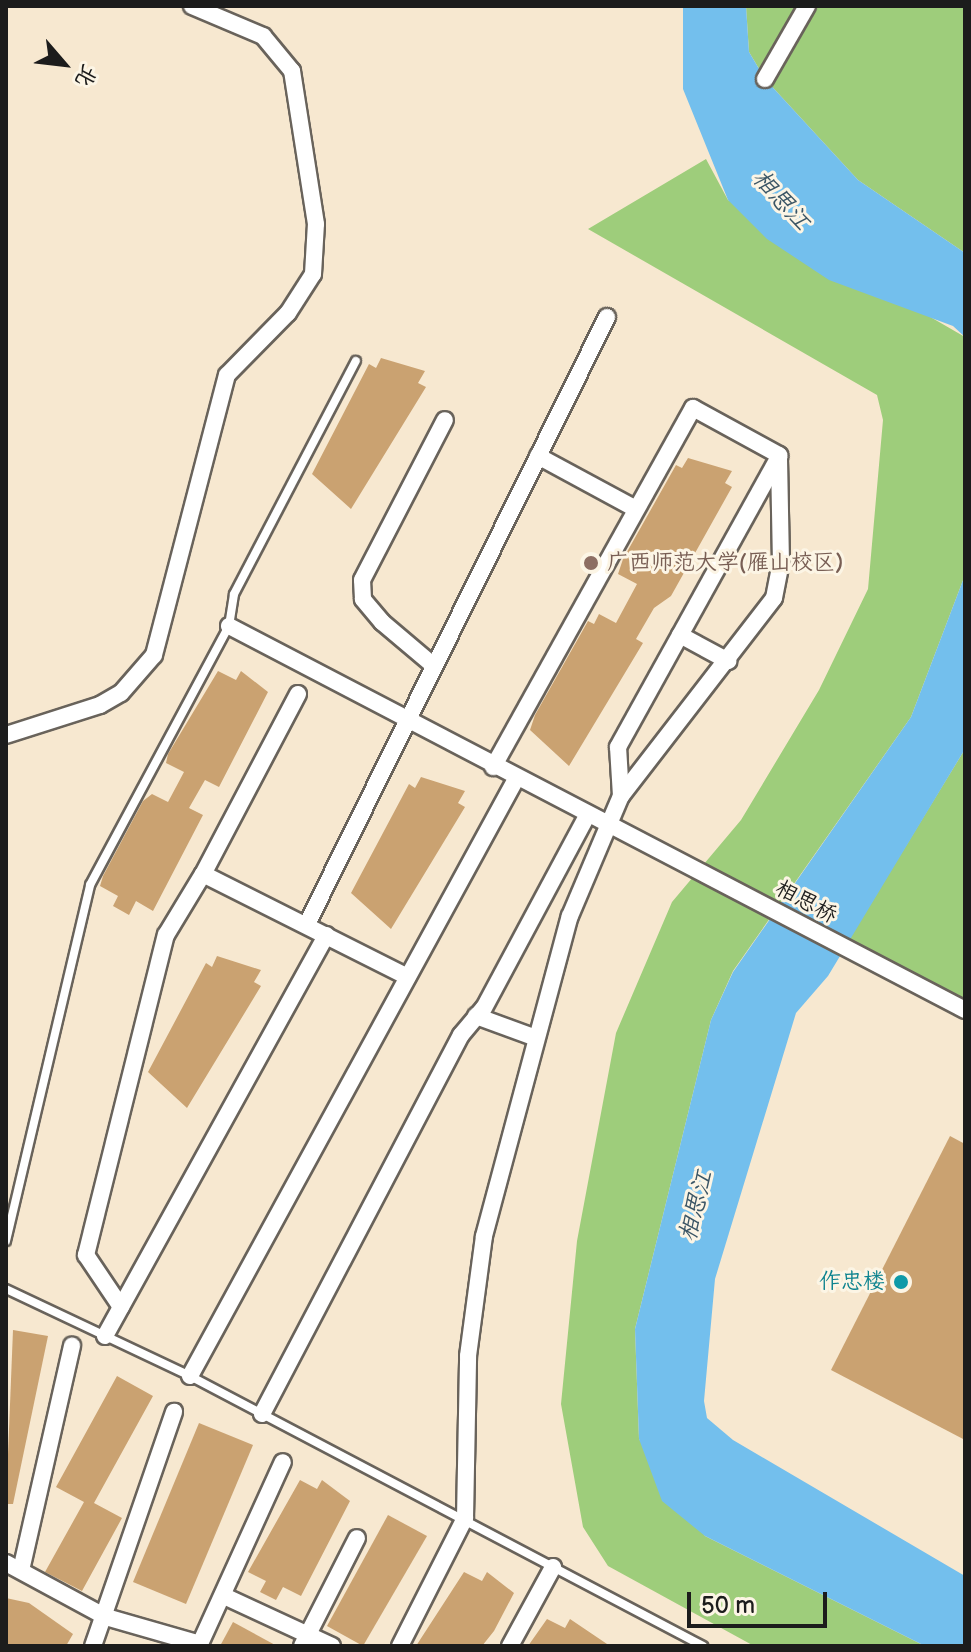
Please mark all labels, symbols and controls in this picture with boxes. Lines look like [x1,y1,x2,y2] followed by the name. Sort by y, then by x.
[24,24,104,104] north arrow
[69,59,103,92] text: 北
[746,164,816,236] water label: 相思江
[607,550,843,576] place label: 广西师范大学(雁山校区)
[582,554,600,572] marker: 广西师范大学(雁山校区)
[771,875,841,929] street label: 相思桥
[673,1167,719,1245] water label: 相思江
[819,1269,885,1295] place label: 作忠楼
[892,1273,910,1291] marker: 作忠楼
[691,1576,831,1626] scale bar
[701,1591,755,1620] text: 50 m

